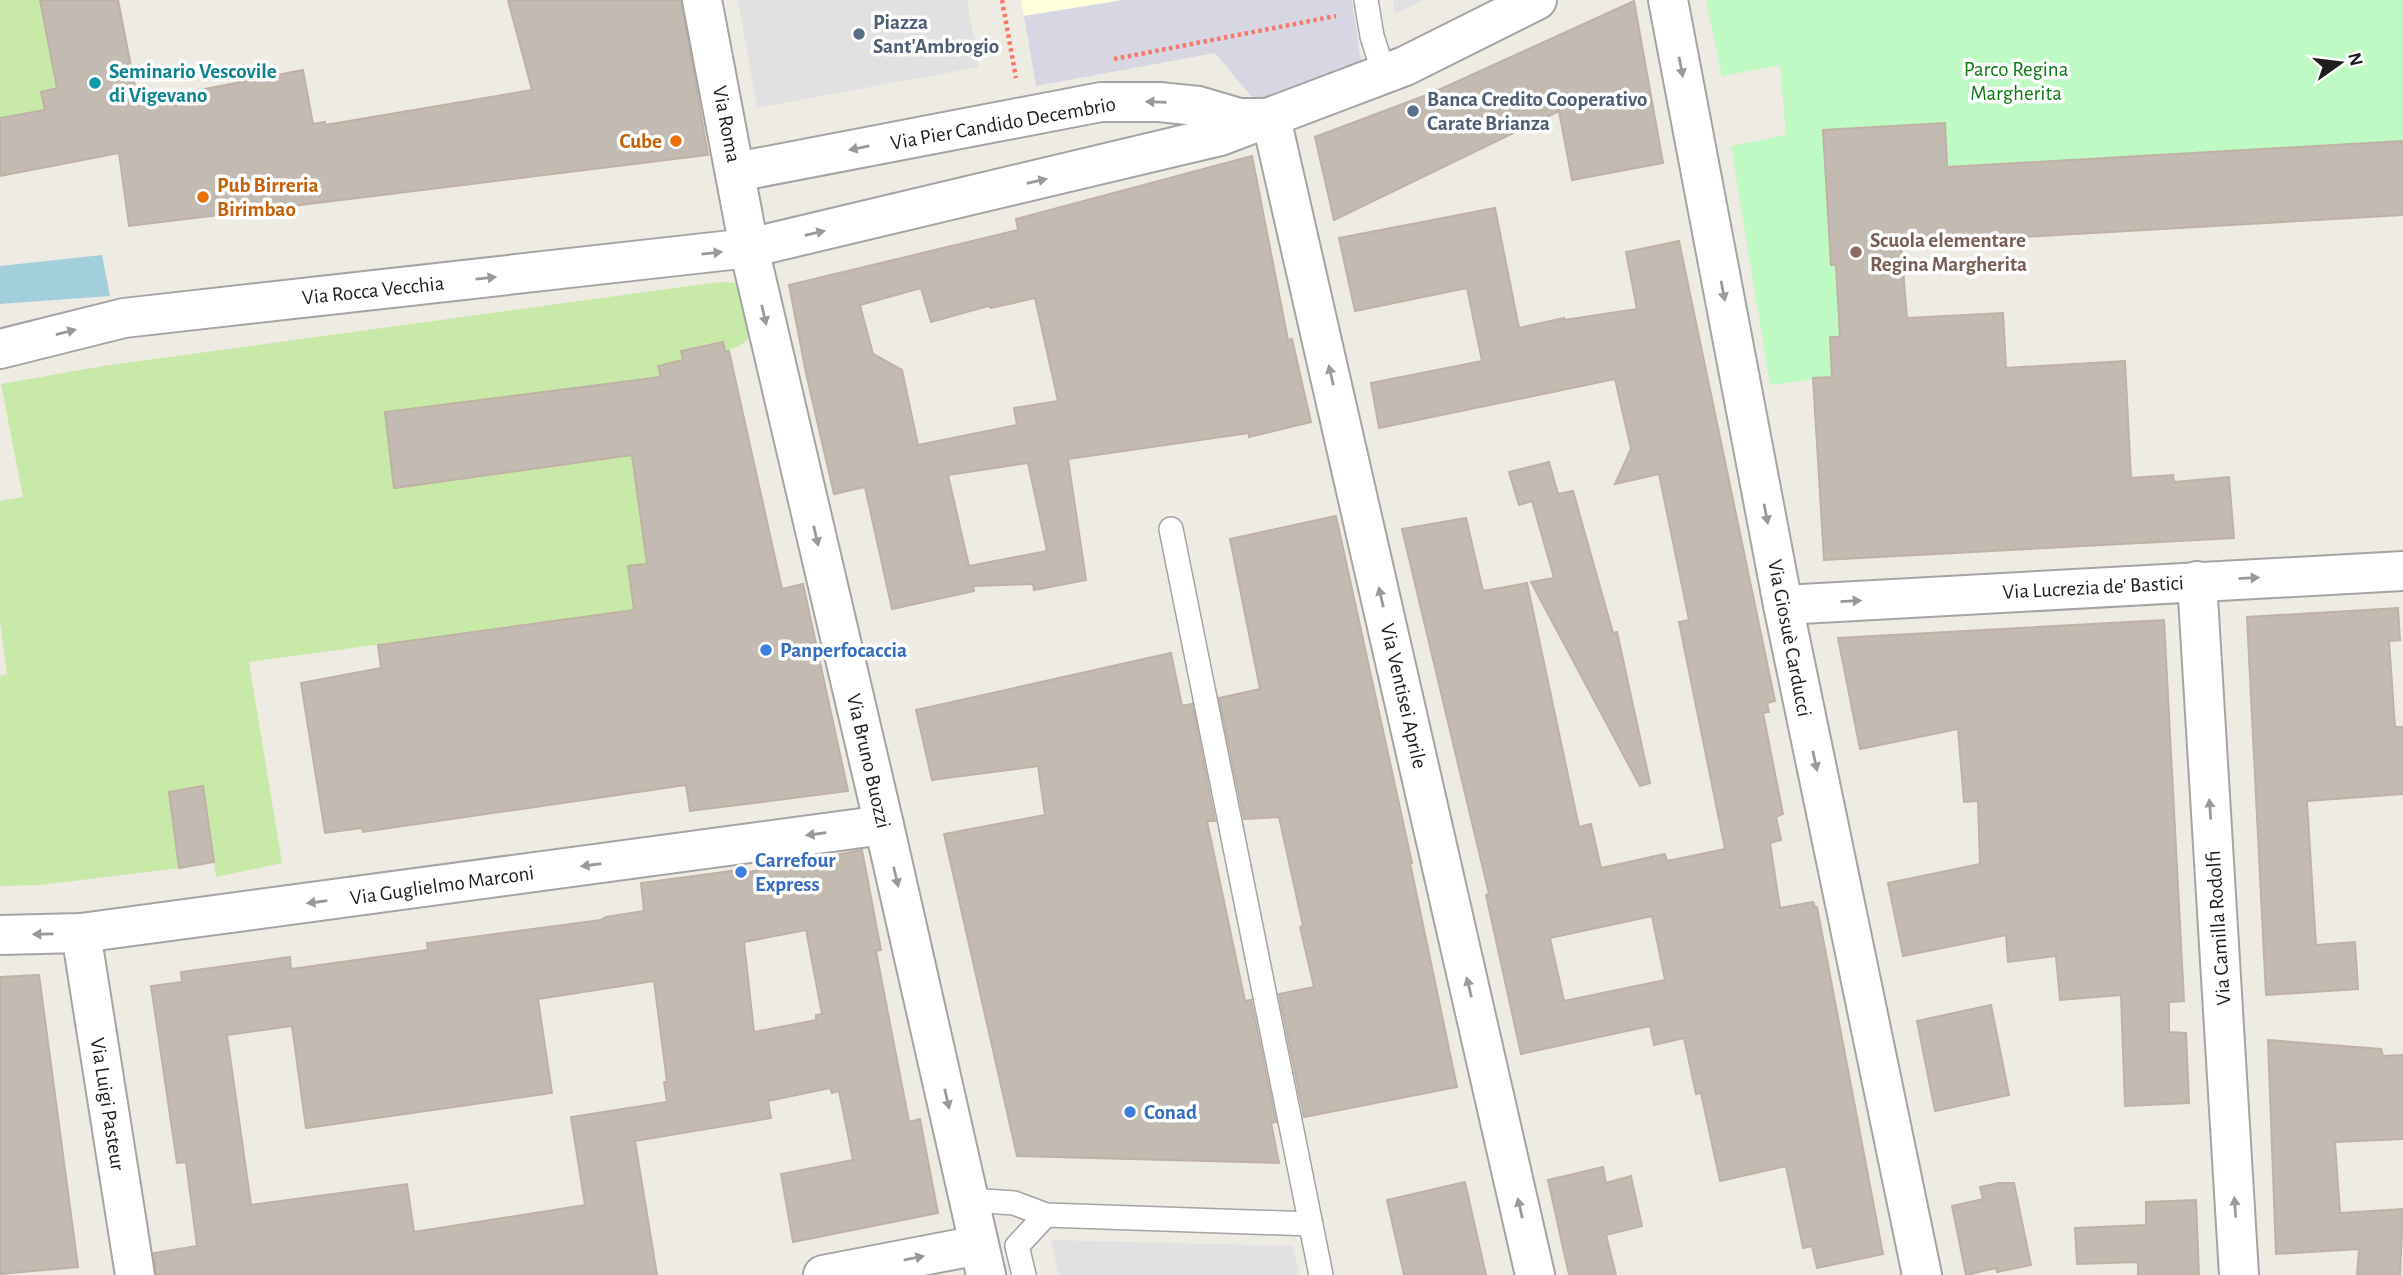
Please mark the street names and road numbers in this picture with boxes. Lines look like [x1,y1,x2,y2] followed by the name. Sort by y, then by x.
[709,84,744,164] street label: Via Roma
[889,93,1117,154] street label: Via Pier Candido Decembrio
[301,273,446,308] street label: Via Rocca Vecchia
[1764,558,1815,718] street label: Via Giosuè Carducci
[2002,572,2184,603] street label: Via Lucrezia de' Bastici
[1377,622,1430,771] street label: Via Ventisei Aprile
[843,692,894,830] street label: Via Bruno Buozzi
[2203,850,2234,1006] street label: Via Camilla Rodolfi
[349,862,535,909] street label: Via Guglielmo Marconi
[87,1036,128,1172] street label: Via Luigi Pasteur

